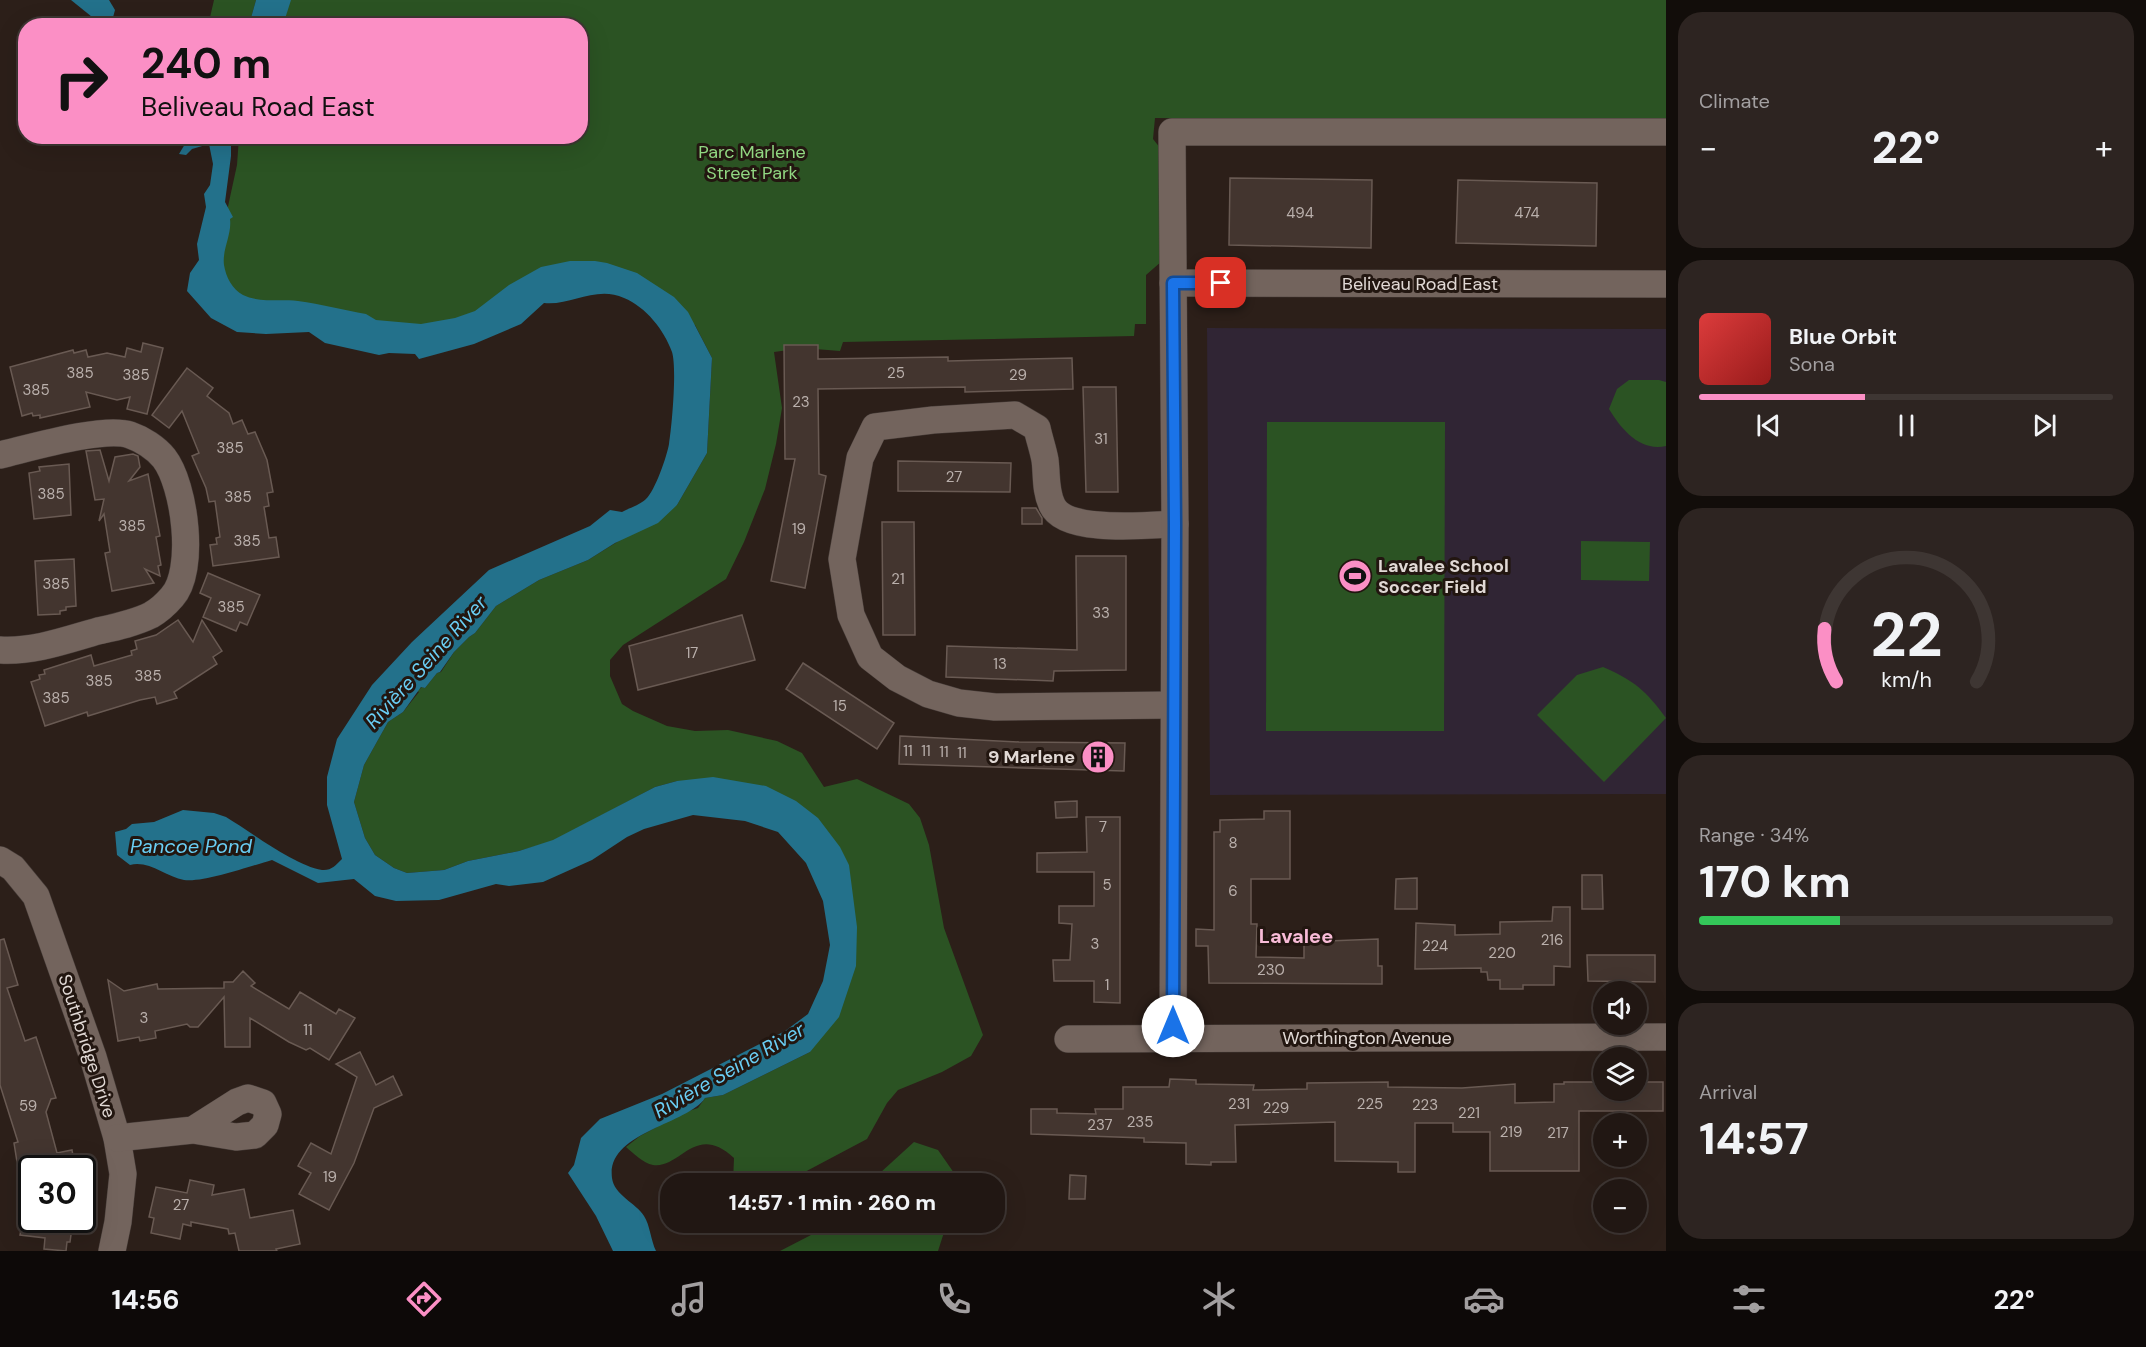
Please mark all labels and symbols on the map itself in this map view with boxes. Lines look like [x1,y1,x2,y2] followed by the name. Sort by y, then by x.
[698,140,806,185] park label: Parc Marlene Street Park
[1286,203,1314,223] house number: 494
[1514,203,1540,223] house number: 474
[1195,257,1246,308] pin
[1342,272,1498,296] street label: Beliveau Road East
[66,363,94,383] house number: 385
[887,363,905,383] house number: 25
[122,365,150,385] house number: 385
[1009,365,1027,385] house number: 29
[22,380,50,400] house number: 385
[792,392,810,412] house number: 23
[1094,429,1108,449] house number: 31
[216,438,244,458] house number: 385
[946,467,962,487] house number: 27
[37,484,65,504] house number: 385
[224,487,252,507] house number: 385
[118,516,146,536] house number: 385
[792,519,806,539] house number: 19
[233,531,261,551] house number: 385
[1378,554,1509,599] place label: Lavalee School Soccer Field
[1337,558,1373,594] sports icon: Lavalee School Soccer Field
[891,569,905,589] house number: 21
[42,574,70,594] house number: 385
[359,590,493,734] water label: Rivière Seine River
[217,597,245,617] house number: 385
[1092,603,1110,623] house number: 33
[686,643,698,663] house number: 17
[993,654,1007,674] house number: 13
[134,666,162,686] house number: 385
[85,671,113,691] house number: 385
[42,688,70,708] house number: 385
[833,696,847,716] house number: 15
[1080,739,1116,775] building icon: 9 Marlene
[903,741,913,761] house number: 11
[921,741,931,761] house number: 11
[939,742,949,762] house number: 11
[957,743,967,763] house number: 11
[988,745,1075,769] place label: 9 Marlene
[1099,817,1107,837] house number: 7
[130,833,252,859] water label: Pancoe Pond
[1228,833,1238,853] house number: 8
[1102,875,1112,895] house number: 5
[1228,881,1238,901] house number: 6
[1259,923,1333,949] district label: Lavalee
[1541,930,1563,950] house number: 216
[1091,934,1099,954] house number: 3
[1422,936,1448,956] house number: 224
[1488,943,1516,963] house number: 220
[1257,960,1285,980] house number: 230
[52,971,122,1121] street label: Southbridge Drive
[1105,975,1109,995] house number: 1
[1141,994,1205,1058] position arrow
[140,1008,148,1028] house number: 3
[649,1016,810,1124] water label: Rivière Seine River
[303,1020,313,1040] house number: 11
[1282,1026,1452,1050] street label: Worthington Avenue
[1228,1094,1250,1114] house number: 231
[1357,1094,1383,1114] house number: 225
[1412,1095,1438,1115] house number: 223
[19,1096,37,1116] house number: 59
[1263,1098,1289,1118] house number: 229
[1458,1103,1480,1123] house number: 221
[1127,1112,1153,1132] house number: 235
[1087,1115,1113,1135] house number: 237
[1500,1122,1522,1142] house number: 219
[1547,1123,1569,1143] house number: 217
[18,1155,96,1233] speed limit sign: 30
[323,1167,337,1187] house number: 19
[173,1195,189,1215] house number: 27

